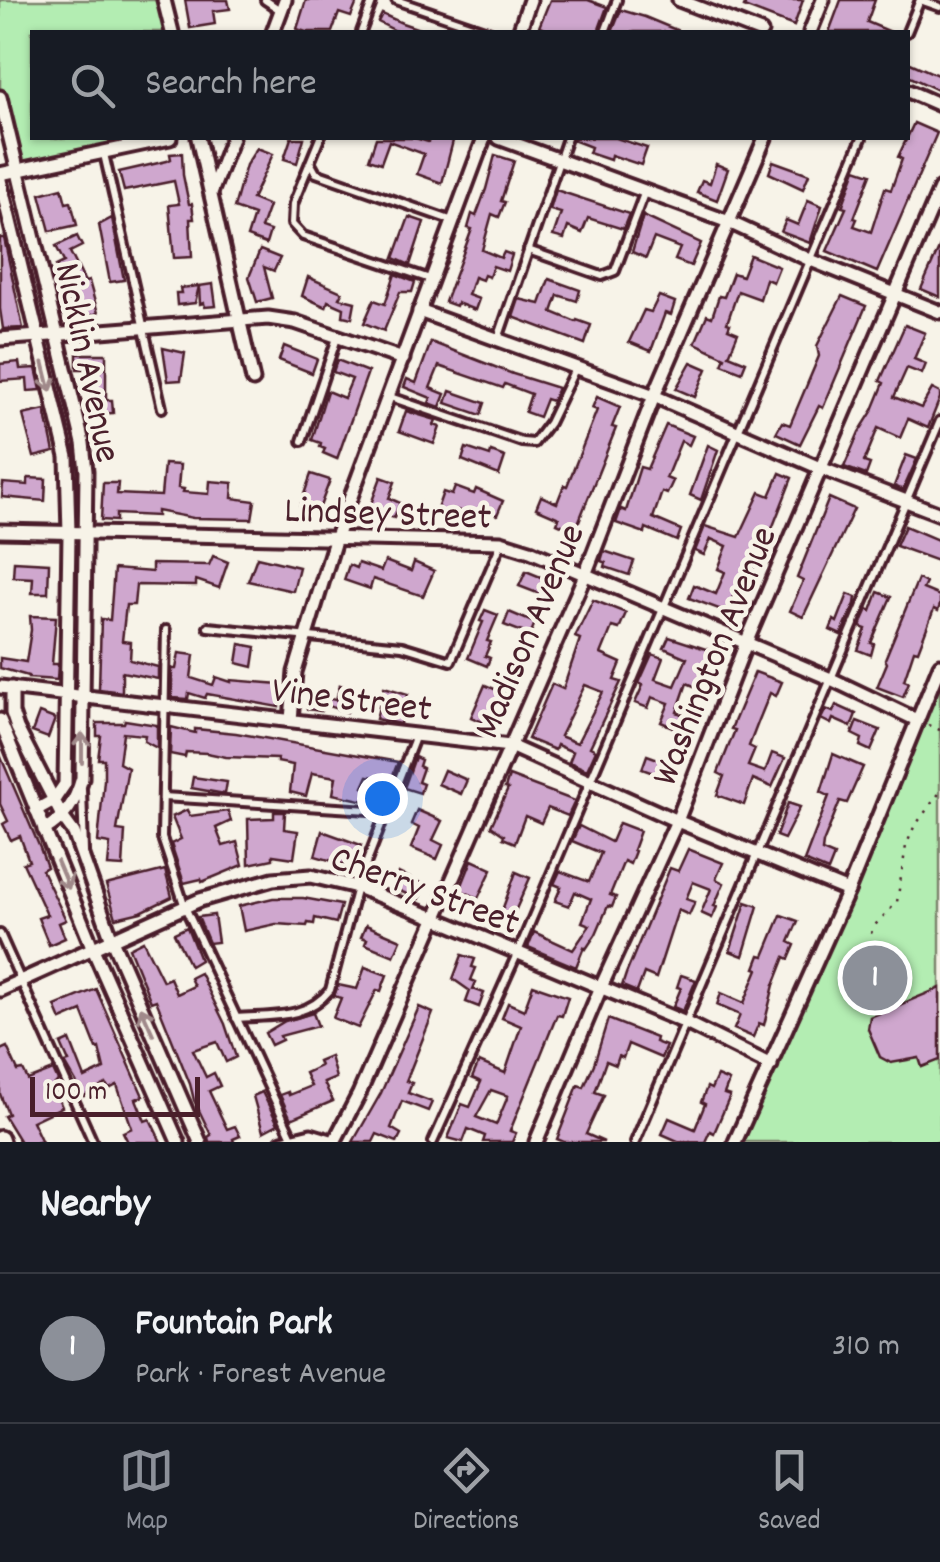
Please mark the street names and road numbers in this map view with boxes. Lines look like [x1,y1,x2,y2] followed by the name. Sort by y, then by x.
[37,258,133,468] street label: Nicklin Avenue
[283,485,492,548] street label: Lindsey Street
[462,516,602,748] street label: Madison Avenue
[640,519,794,795] street label: Washington Avenue
[268,665,434,740] street label: Vine Street
[322,834,526,953] street label: Cherry Street

